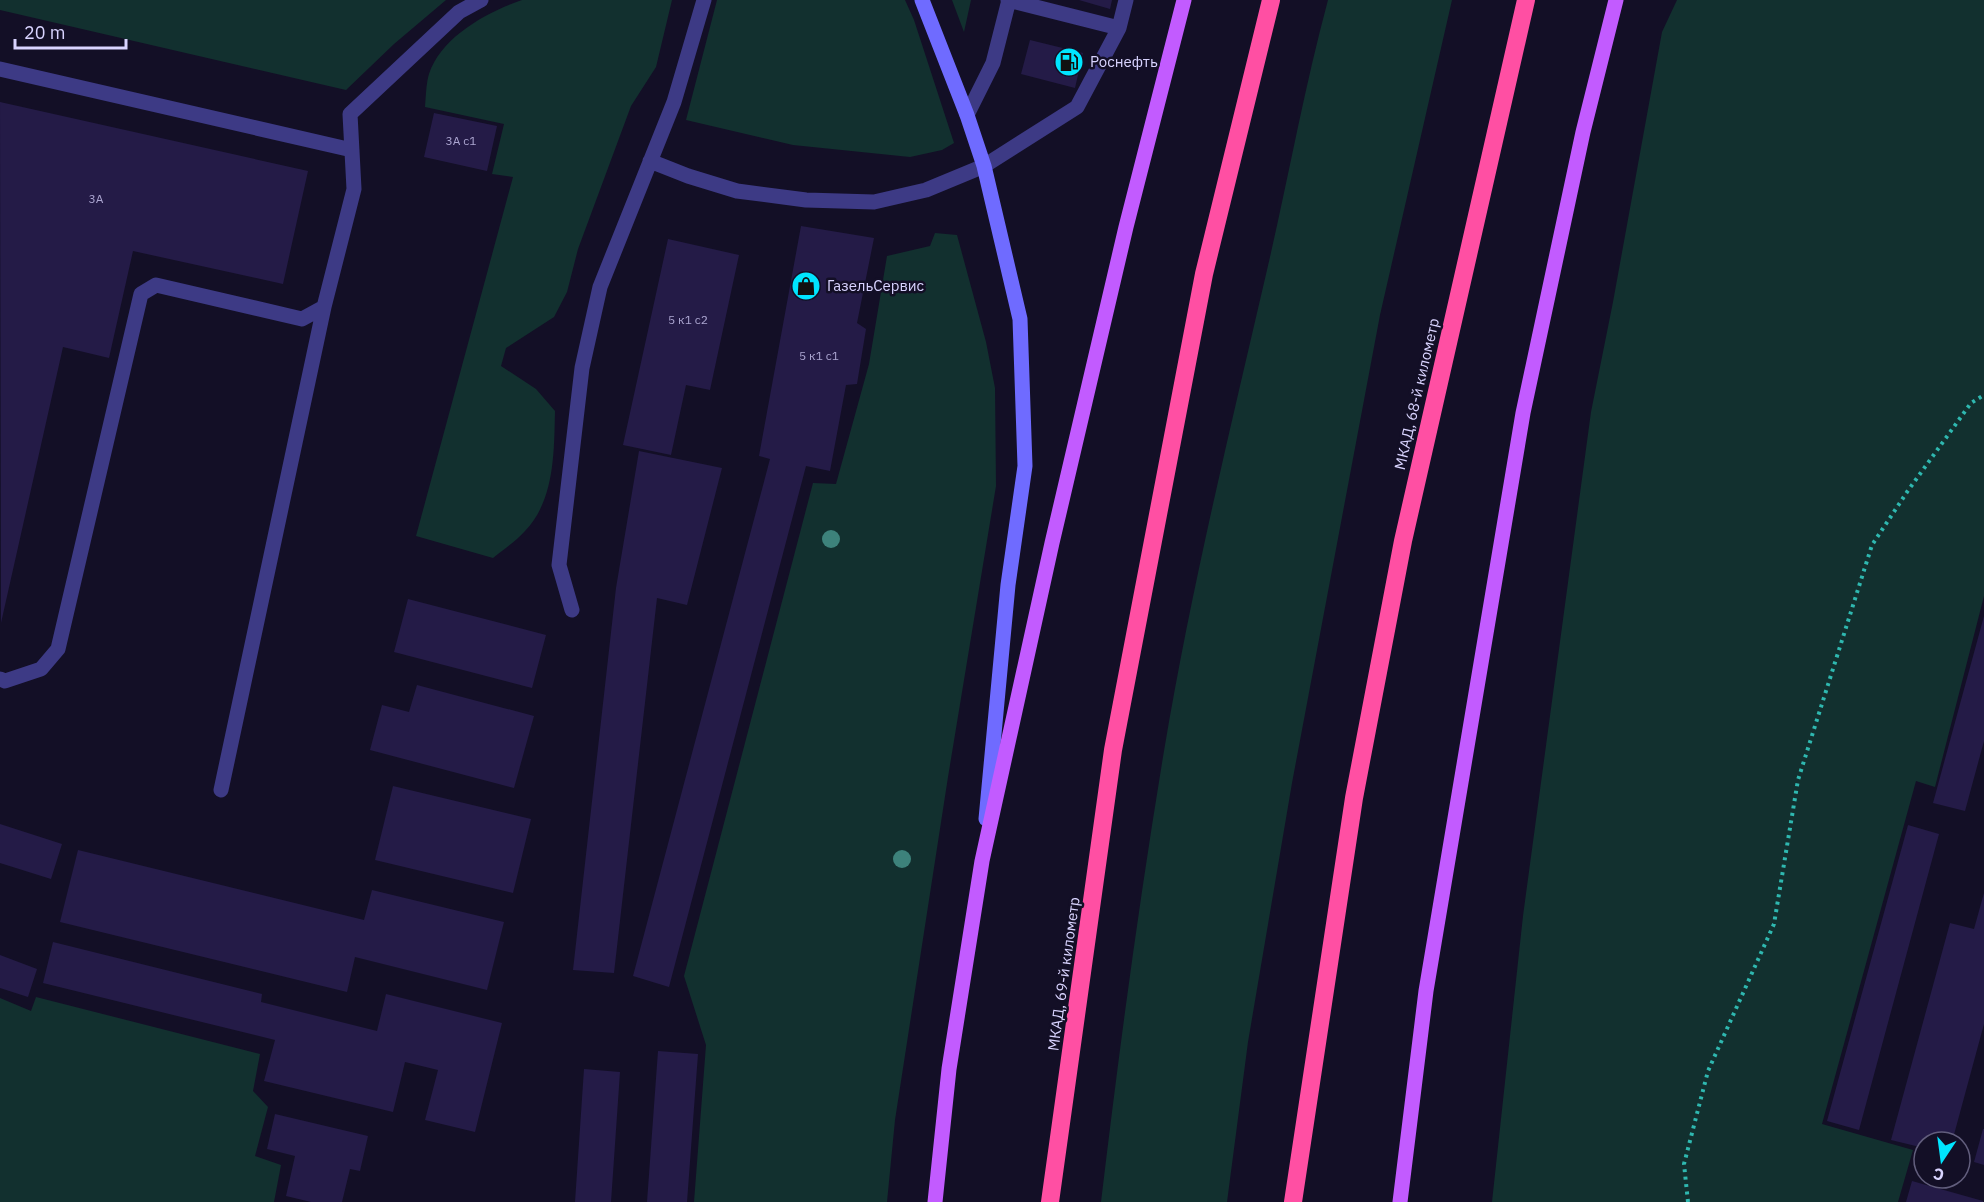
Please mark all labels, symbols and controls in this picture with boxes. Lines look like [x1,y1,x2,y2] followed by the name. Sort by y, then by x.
[15,12,126,50] scale bar
[24,21,66,44] text: 20 m
[1053,46,1085,78] fuel station icon: Роснефть
[1090,52,1158,71] place label: Роснефть
[446,133,476,148] house number: 3А с1
[89,191,104,206] house number: 3А
[790,270,822,302] shop icon: ГазельСервис
[827,276,925,295] place label: ГазельСервис
[668,312,708,327] house number: 5 к1 с2
[1390,316,1443,472] street label: МКАД, 68-й километр
[799,348,839,363] house number: 5 к1 с1
[1043,896,1084,1052] street label: МКАД, 69-й километр
[1912,1130,1972,1190] north arrow
[1931,1164,1946,1186] text: С

